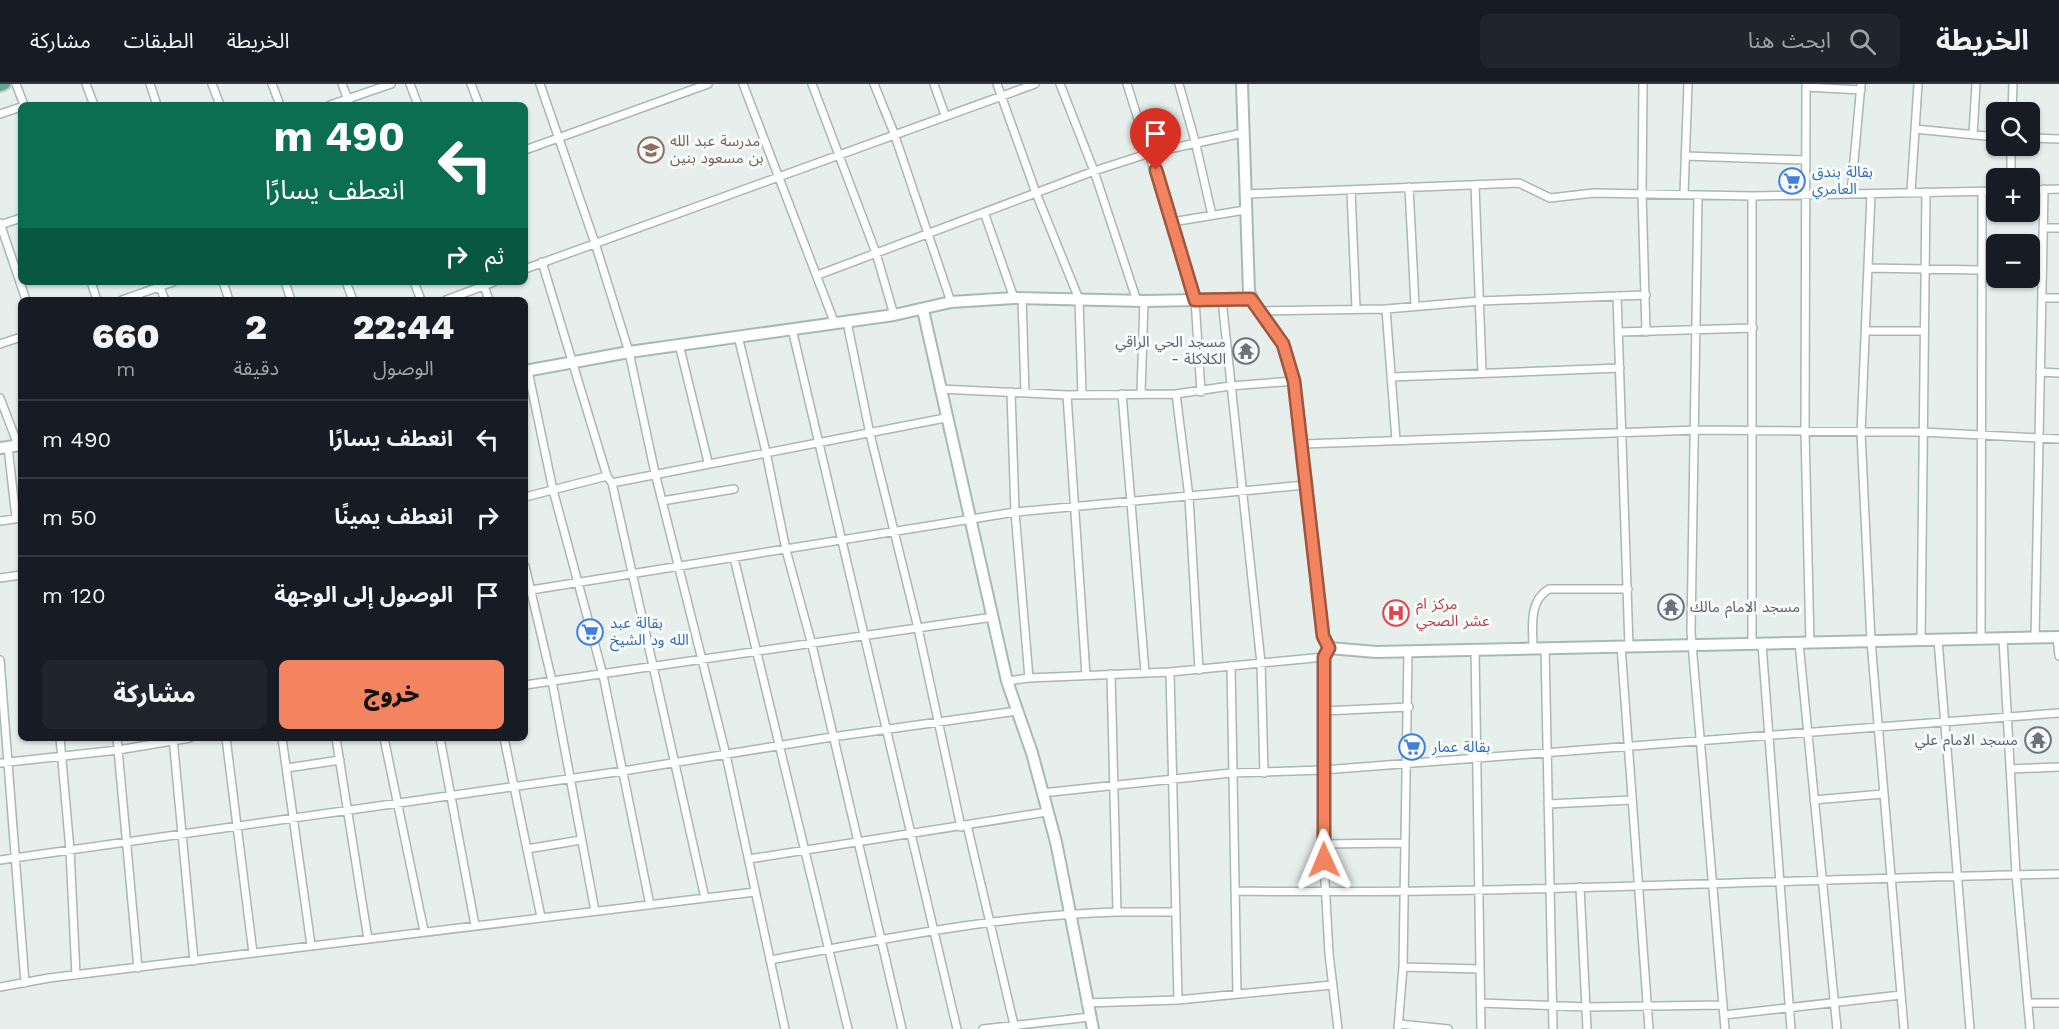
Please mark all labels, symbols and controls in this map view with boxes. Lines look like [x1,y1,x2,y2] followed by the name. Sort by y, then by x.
[1480,14,1900,68] search box
[1936,24,2029,57] text: الخريطة
[1846,25,1879,58] icon: search
[30,28,91,53] text: مشاركة
[124,28,194,53] text: الطبقات
[227,28,290,53] text: الخريطة
[1748,28,1831,53] text: ابحث هنا
[1986,102,2040,288] map controls
[1986,102,2040,156] button: search
[1130,108,1181,170] pin
[273,112,405,161] text: 490 m
[1139,117,1172,150] icon: arrive
[426,126,504,204] icon: left
[670,132,764,167] place label: مدرسة عبد الله بن مسعود بنين
[636,135,666,165] school or university icon: مدرسة عبد الله بن مسعود بنين
[1812,163,1873,200] place label: بقالة بندق العامري
[1777,166,1807,196] supermarket icon: بقالة بندق العامري
[1986,168,2040,222] button: +
[265,174,405,206] text: انعطف يسارًا
[1986,234,2040,288] button: −
[440,240,473,273] icon: right
[485,244,504,269] text: ثم
[245,306,267,348] text: 2
[353,306,454,348] text: 22:44
[92,315,160,357] text: 660
[1115,333,1226,368] place label: مسجد الحي الراقي - الكلاكلة
[1231,336,1261,366] temple icon: مسجد الحي الراقي - الكلاكلة
[233,356,279,380] text: دقيقة
[373,356,434,380] text: الوصول
[116,357,135,381] text: m
[471,423,504,456] icon: left
[329,426,453,451] text: انعطف يسارًا
[42,427,111,452] text: 490 m
[471,501,504,534] icon: right
[334,504,453,529] text: انعطف يمينًا
[42,505,97,530] text: 50 m
[471,579,504,612] icon: arrive
[274,582,453,607] text: الوصول إلى الوجهة
[42,583,106,608] text: 120 m
[1656,592,1686,622] temple icon: مسجد الامام مالك
[1416,595,1490,632] place label: مركز ام عشر الصحي
[1381,598,1411,628] hospital icon: مركز ام عشر الصحي
[1690,598,1800,618] place label: مسجد الامام مالك
[610,614,689,652] place label: بقالة عبد الله ود الشيخ
[575,617,605,647] supermarket icon: بقالة عبد الله ود الشيخ
[42,660,267,729] button: مشاركة
[279,660,504,729] button: خروج
[2023,725,2053,755] temple icon: مسجد الامام علي
[1915,731,2018,751] place label: مسجد الامام علي
[1397,732,1427,762] supermarket icon: بقالة عمار
[1431,738,1490,756] place label: بقالة عمار
[1292,828,1356,892] position arrow

